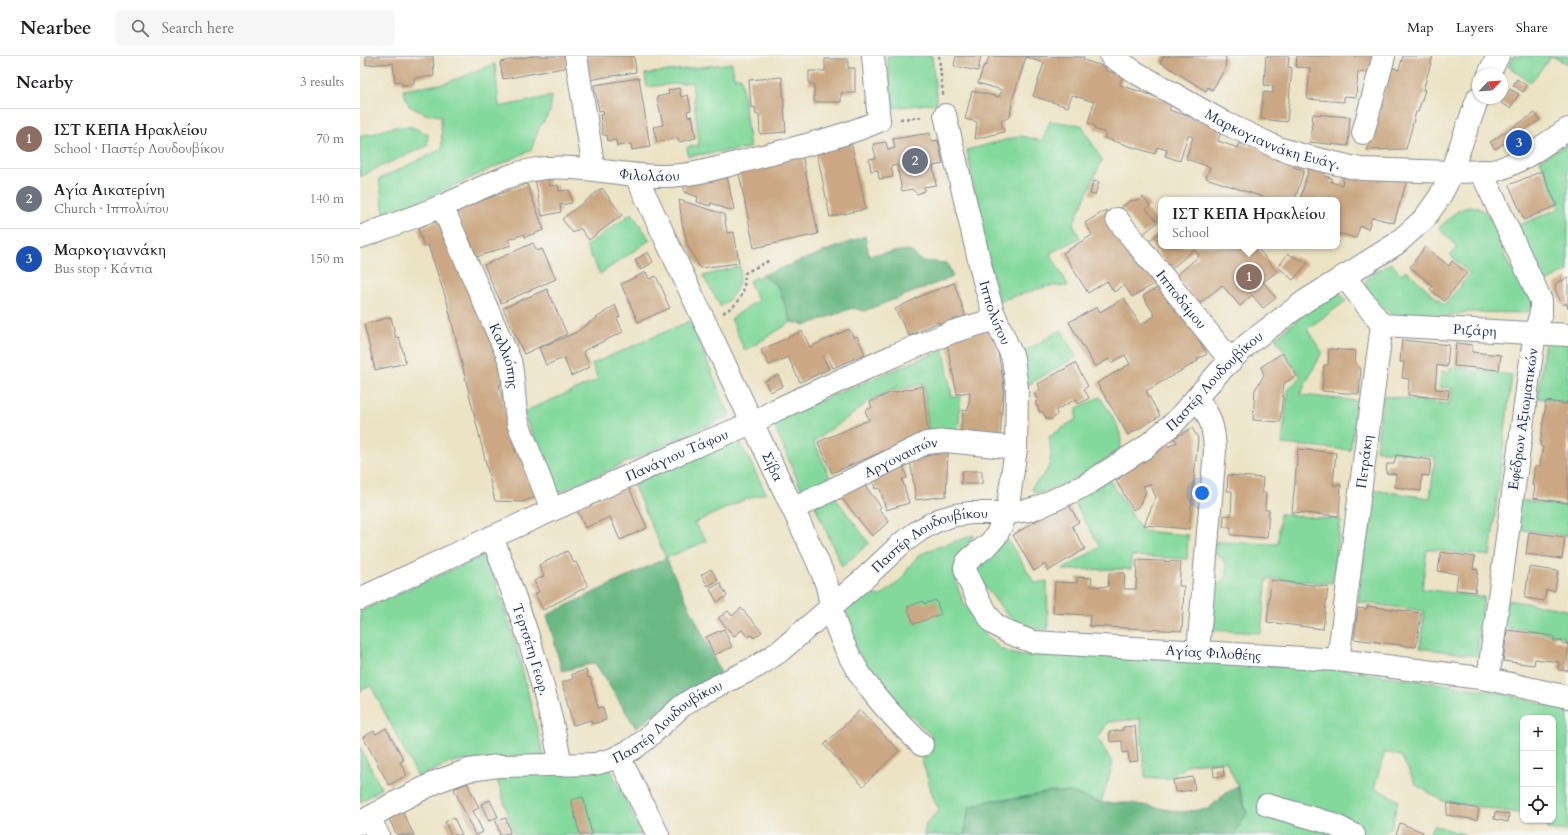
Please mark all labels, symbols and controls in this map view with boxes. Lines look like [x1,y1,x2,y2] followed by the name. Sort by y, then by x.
[115,10,395,46] search box
[20,15,91,41] text: Nearbee
[129,17,151,39] icon: search
[161,18,234,38] text: Search here
[1407,18,1434,37] text: Map
[1456,18,1494,37] text: Layers
[1516,18,1548,37] text: Share
[1472,68,1508,104] north arrow
[16,71,73,94] text: Nearby
[300,73,344,91] text: 3 results
[1202,104,1342,174] street label: Μαρκογιαννάκη Ευάγ.
[54,120,207,140] text: ΙΣΤ ΚΕΠΑ Ηρακλείου
[1506,128,1532,158] pin: 3
[26,130,32,148] text: 1
[316,130,344,148] text: 70 m
[54,140,224,158] text: School · Παστέρ Λουδουβίκου
[902,146,928,176] pin: 2
[618,164,681,186] street label: Φιλολάου
[54,180,165,200] text: Αγία Αικατερίνη
[26,190,32,208] text: 2
[310,190,344,208] text: 140 m
[1158,197,1340,249] popup
[54,200,169,218] text: Church · Ιππολύτου
[1172,204,1326,224] text: ΙΣΤ ΚΕΠΑ Ηρακλείου
[1172,224,1209,242] text: School
[54,240,166,260] text: Μαρκογιαννάκη
[26,250,32,268] text: 3
[310,250,344,268] text: 150 m
[54,260,153,278] text: Bus stop · Κάντια
[1236,262,1262,292] pin: 1
[1152,266,1211,333] street label: Ιπποδάμου
[975,278,1016,348] street label: Ιππολύτου
[1453,319,1497,341] street label: Ριζάρη
[485,320,523,390] street label: Καλλιόπης
[1162,326,1267,435] street label: Παστέρ Λουδουβίκου
[1504,347,1542,491] street label: Εφέδρων Αξιωματικών
[622,424,731,486] street label: Πανάγιου Τάφου
[861,432,938,482] street label: Αργοναυτών
[1351,434,1377,490] street label: Πετράκη
[758,449,788,485] street label: Σίβα
[1192,483,1212,503] your location
[867,503,988,577] street label: Παστέρ Λουδουβίκου
[508,601,554,697] street label: Τερτσέτη Γεωρ.
[1165,640,1262,665] street label: Αγίας Φιλοθέης
[609,675,726,767] street label: Παστέρ Λουδουβίκου
[1520,715,1556,823] map controls
[1520,715,1556,751] button: +
[1520,751,1556,787] button: −
[1520,787,1556,823] button: locate

